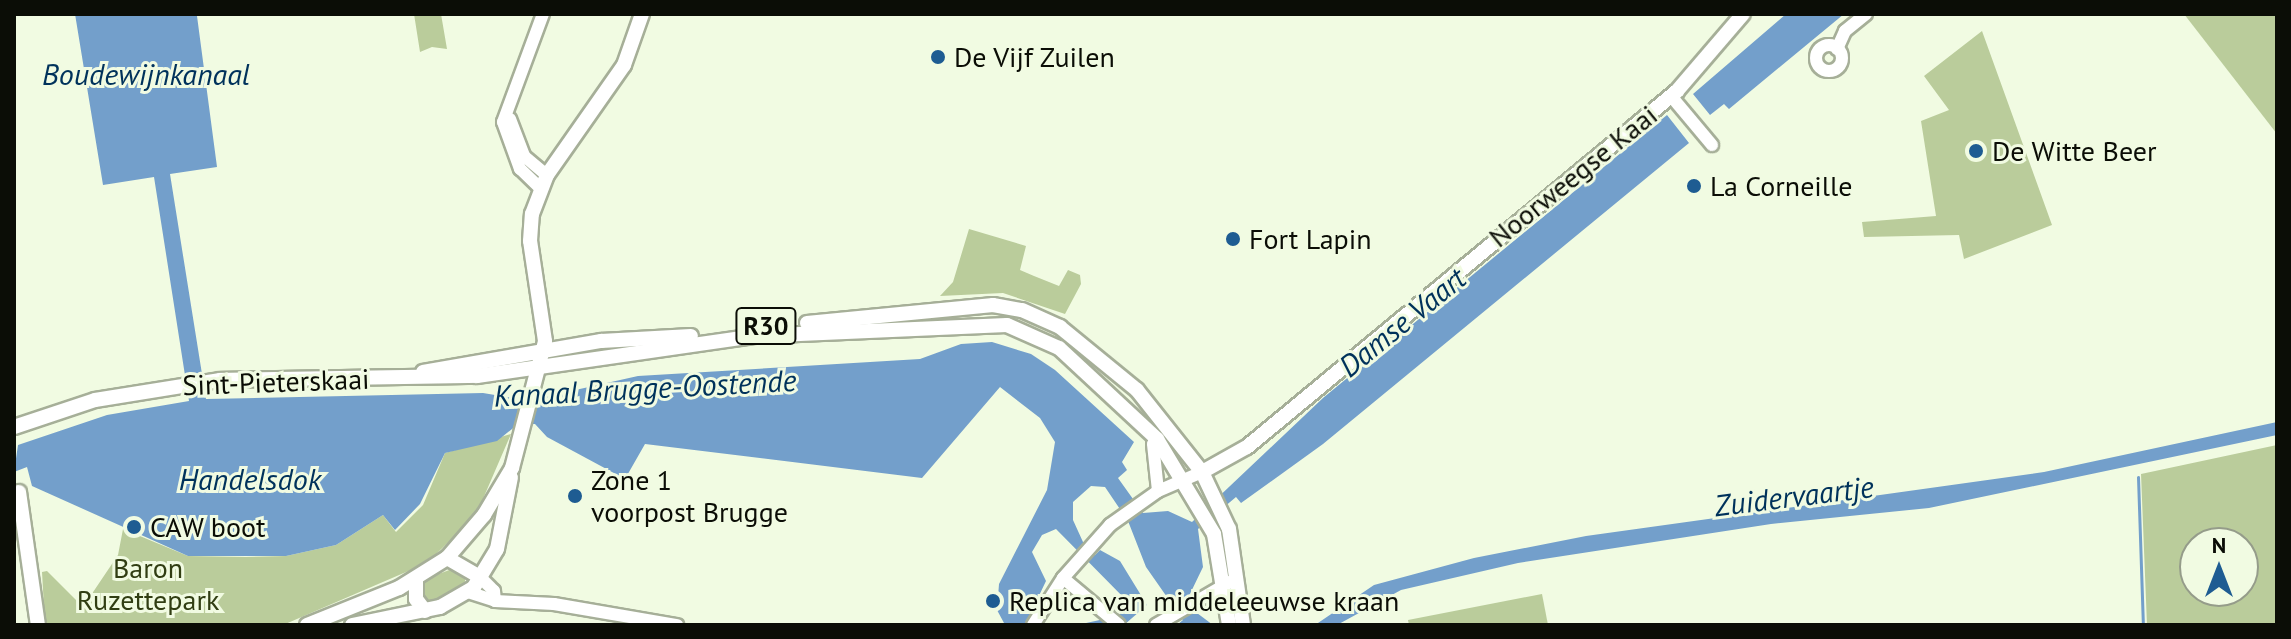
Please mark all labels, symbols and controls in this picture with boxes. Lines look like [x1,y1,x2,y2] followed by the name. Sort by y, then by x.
[954,40,1116,74] place label: De Vijf Zuilen
[929,48,947,66] marker: De Vijf Zuilen
[42,56,250,92] water label: Boudewijnkanaal
[1482,98,1664,254] street label: Noorweegse Kaai
[1992,134,2157,168] place label: De Witte Beer
[1967,142,1985,160] marker: De Witte Beer
[1710,169,1852,203] place label: La Corneille
[1685,177,1703,195] marker: La Corneille
[1249,222,1372,256] place label: Fort Lapin
[1224,230,1242,248] marker: Fort Lapin
[1331,260,1473,384] water label: Damse Vaart
[734,304,798,348] road number: R30
[182,362,370,402] street label: Sint-Pieterskaai
[493,362,797,414] water label: Kanaal Brugge-Oostende
[179,461,321,497] water label: Handelsdok
[591,463,788,529] place label: Zone 1 voorpost Brugge
[1712,468,1876,524] water label: Zuidervaartje
[566,487,584,505] marker: Zone 1 voorpost Brugge
[150,510,266,544] place label: CAW boot
[125,518,143,536] marker: CAW boot
[2179,527,2259,607] north arrow
[2212,531,2226,559] text: N
[77,551,219,617] park label: Baron Ruzettepark
[1009,584,1400,618] place label: Replica van middeleeuwse kraan
[984,592,1002,610] marker: Replica van middeleeuwse kraan

